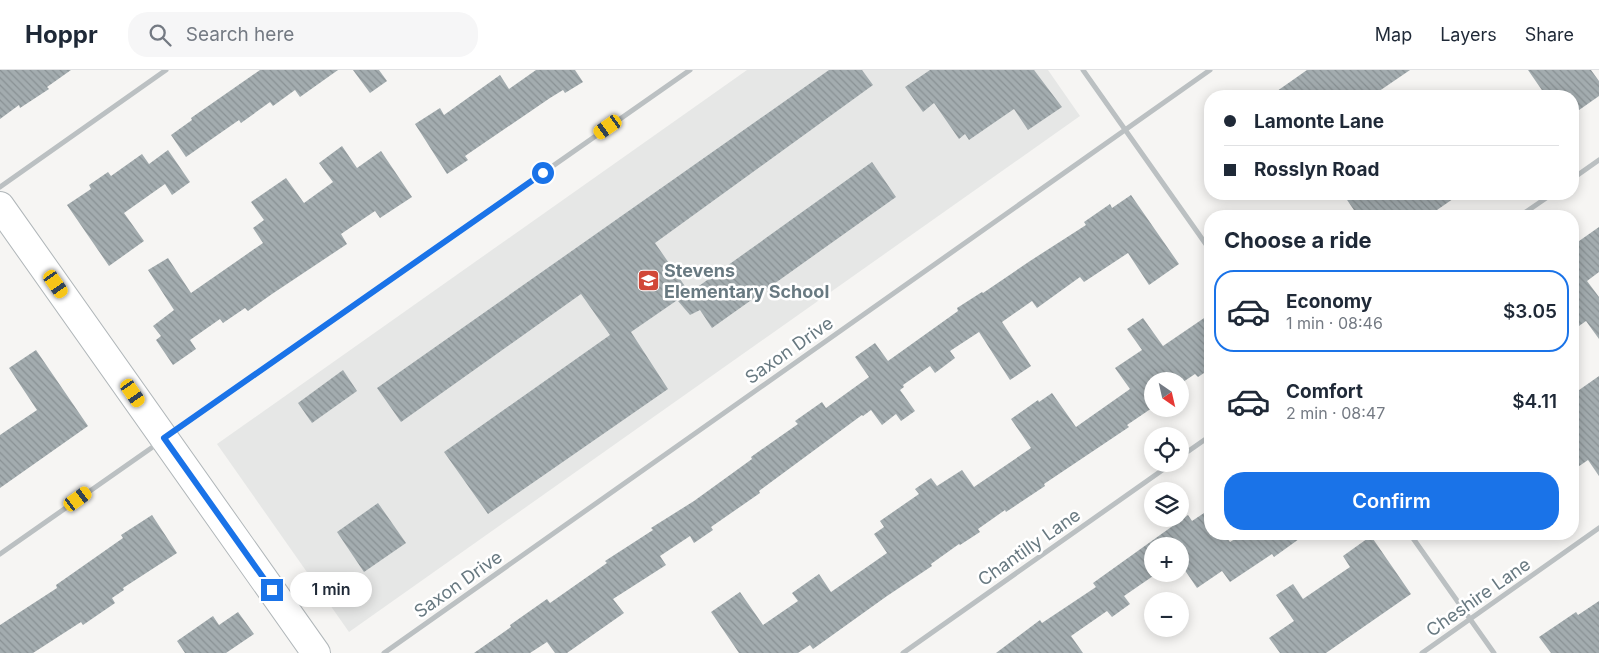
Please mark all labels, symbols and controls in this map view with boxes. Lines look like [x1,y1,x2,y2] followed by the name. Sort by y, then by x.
[128,12,478,57] search box
[25,20,98,49] text: Hoppr
[146,21,174,49] icon: search
[186,23,294,46] text: Search here
[1375,24,1412,45] text: Map
[1440,24,1497,45] text: Layers
[1525,24,1574,45] text: Share
[1254,110,1384,133] text: Lamonte Lane
[591,112,624,142] car
[1254,158,1379,181] text: Rosslyn Road
[532,162,554,184] route start
[1224,227,1372,253] text: Choose a ride
[664,260,829,302] place label: Stevens Elementary School
[41,267,70,301] car
[636,268,660,292] school or university icon: Stevens Elementary School
[1226,289,1271,334] icon: car
[1286,290,1372,313] text: Economy
[1503,300,1557,323] text: $3.05
[741,312,837,388] street label: Saxon Drive
[1286,313,1383,333] text: 1 min · 08:46
[1144,372,1189,418] north arrow
[1144,372,1189,637] map controls
[118,376,147,410] car
[1226,379,1271,424] icon: car
[1286,380,1363,403] text: Comfort
[1512,390,1557,413] text: $4.11
[1286,403,1385,423] text: 2 min · 08:47
[1144,427,1189,472] button: locate
[1224,472,1559,530] button: Confirm
[1144,482,1189,527] button: layers
[61,484,94,514] car
[974,504,1084,590] street label: Chantilly Lane
[1144,537,1189,582] button: +
[410,546,506,622] street label: Saxon Drive
[1422,553,1534,641] street label: Cheshire Lane
[290,572,372,608] callout: 1 min
[261,579,283,601] route end
[311,579,351,599] text: 1 min
[1144,592,1189,637] button: −

